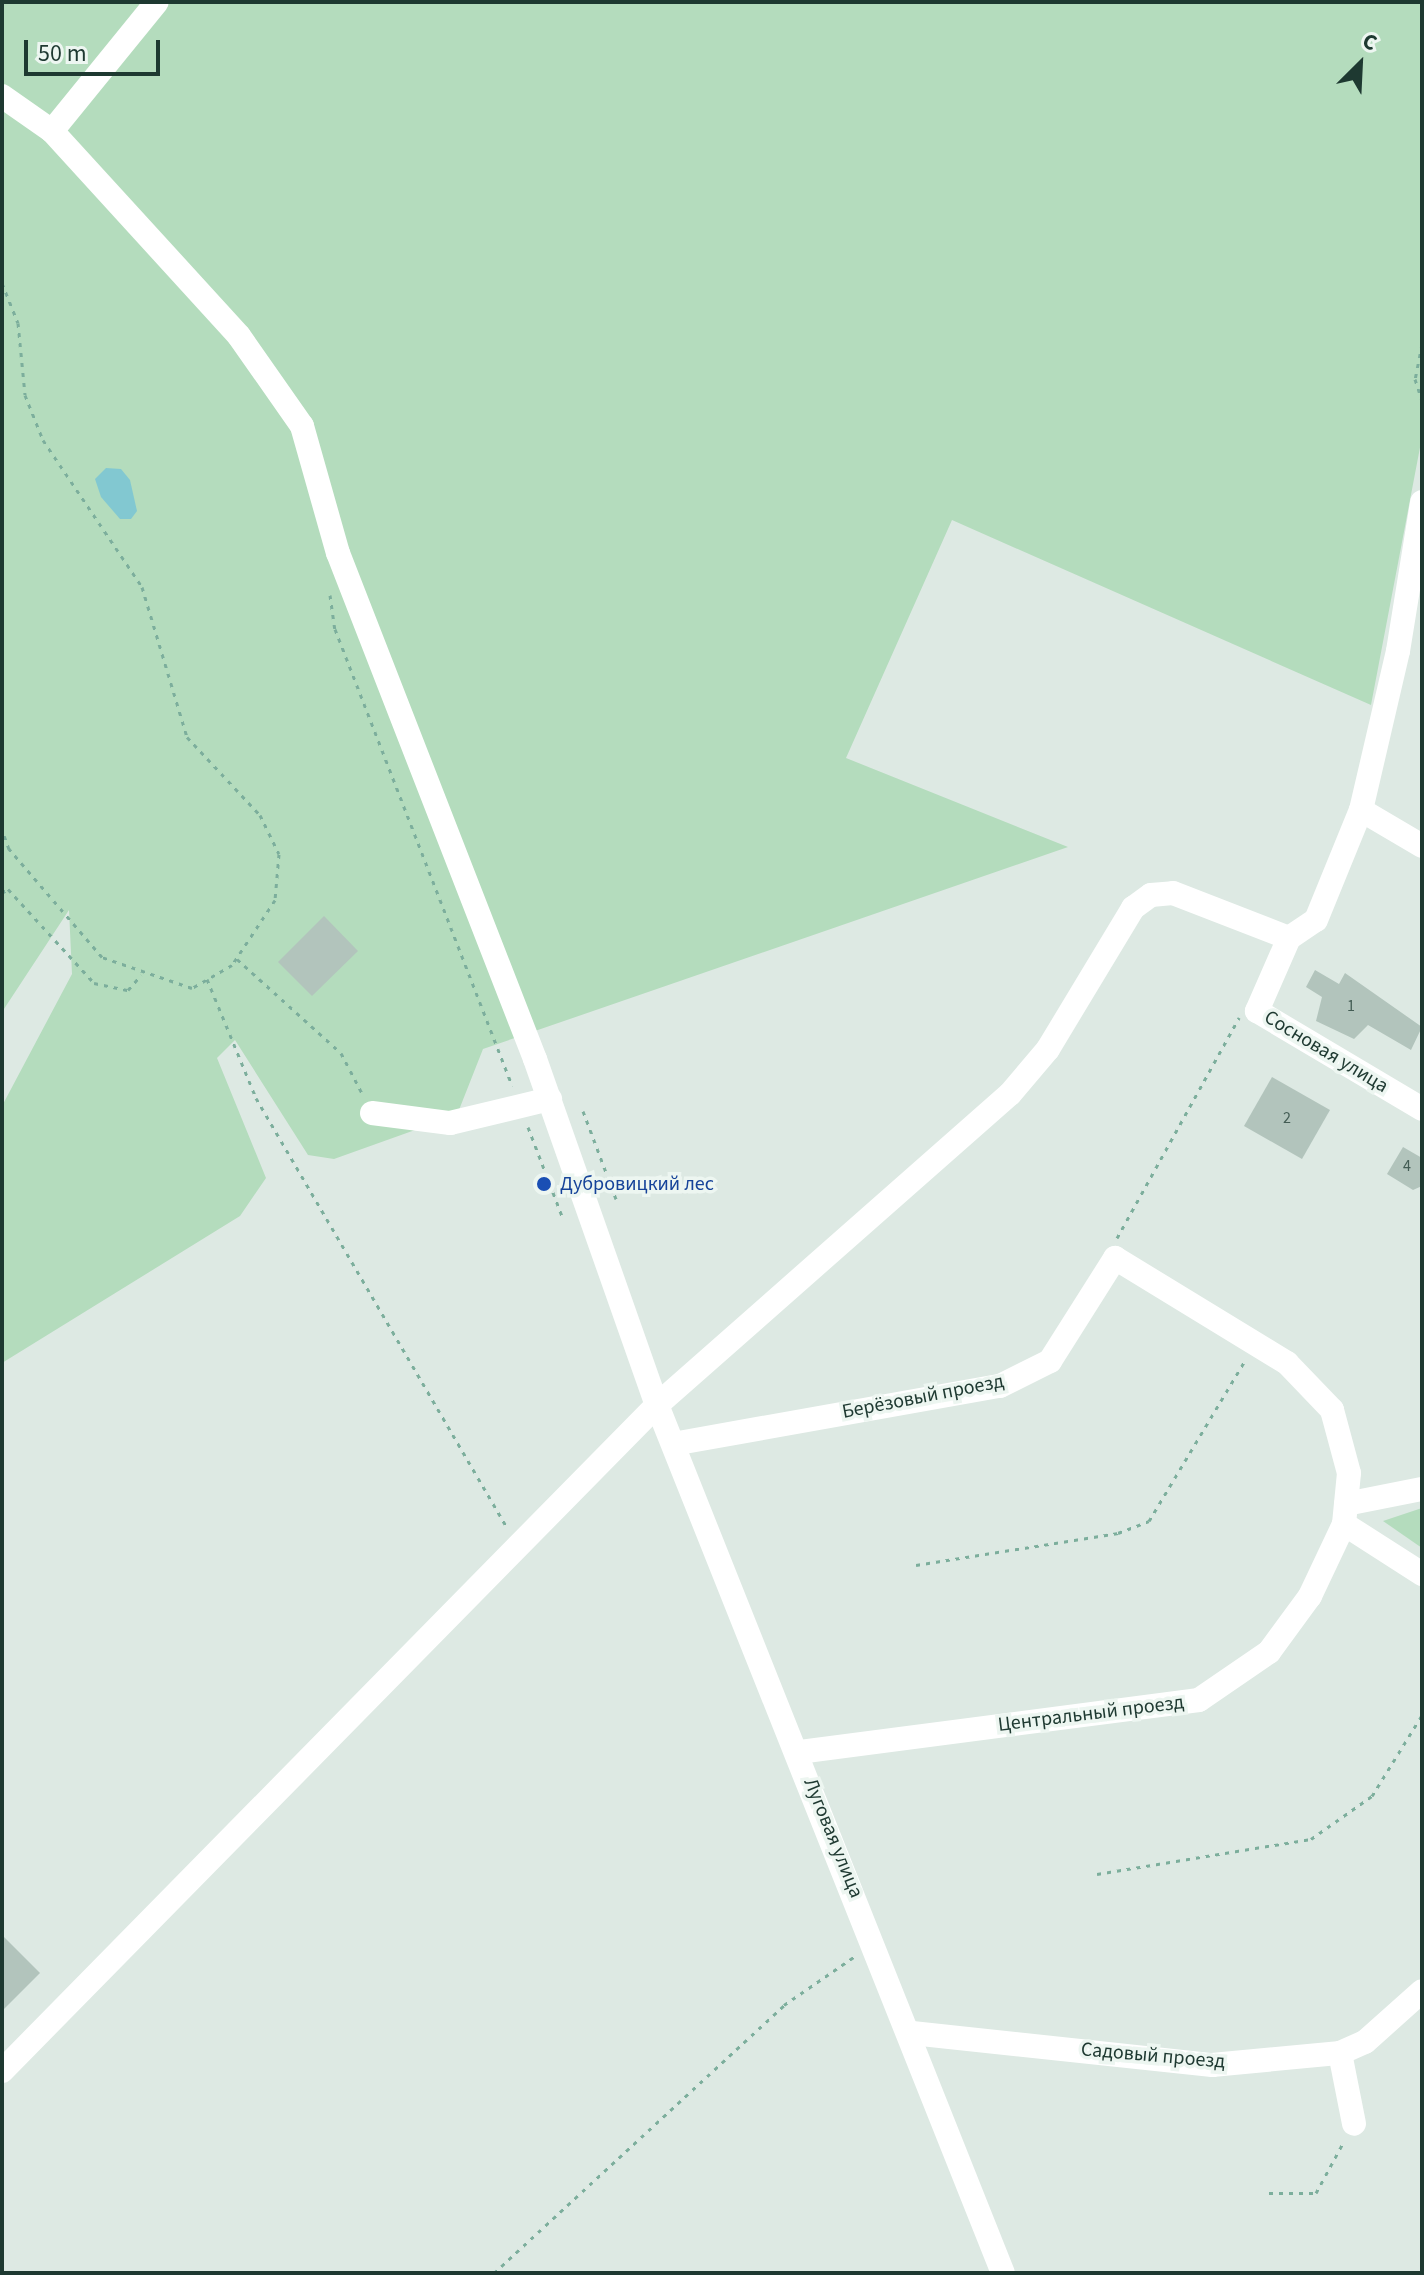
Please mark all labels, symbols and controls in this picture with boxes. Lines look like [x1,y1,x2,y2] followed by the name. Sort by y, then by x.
[28,24,164,74] scale bar
[1320,24,1400,104] north arrow
[1357,25,1382,59] text: С
[38,36,87,71] text: 50 m
[1347,996,1355,1016] house number: 1
[1260,1006,1392,1098] street label: Сосновая улица
[1283,1108,1291,1128] house number: 2
[1403,1156,1411,1176] house number: 4
[560,1172,714,1196] place label: Дубровицкий лес
[535,1175,553,1193] marker: Дубровицкий лес
[840,1370,1006,1424] street label: Берёзовый проезд
[997,1691,1185,1737] street label: Центральный проезд
[798,1775,868,1901] street label: Луговая улица
[1080,2038,1226,2074] street label: Садовый проезд

